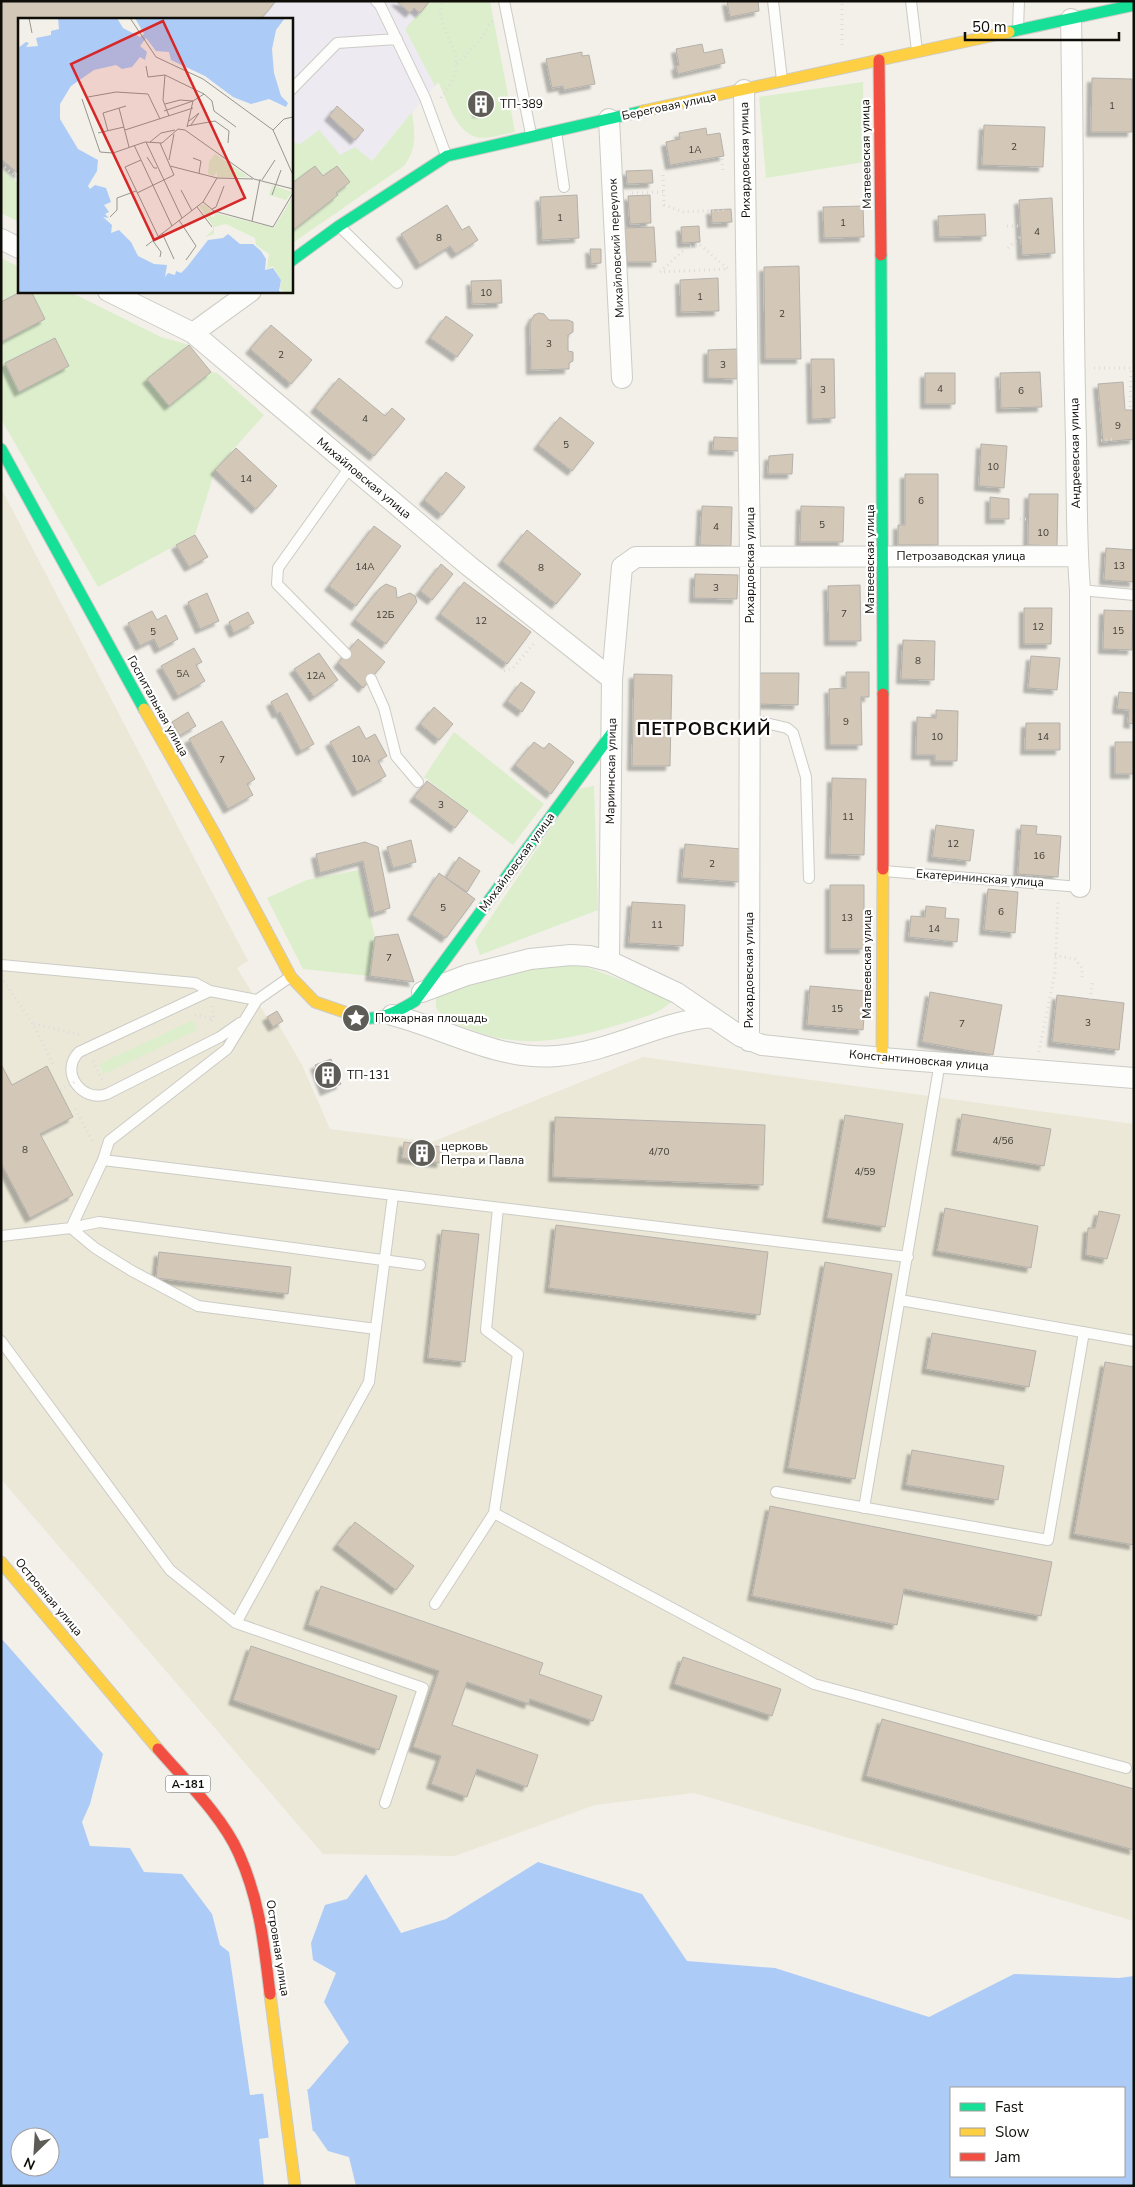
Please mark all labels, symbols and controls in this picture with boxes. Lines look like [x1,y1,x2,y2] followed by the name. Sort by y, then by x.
[965,10,1119,42] scale bar
[972,17,1007,37] text: 50 m
[18,18,292,292] inset map
[620,88,718,124] street label: Береговая улица
[466,89,496,119] building icon: ТП-389
[500,96,543,112] place label: ТП-389
[857,99,875,209] street label: Матвеевская улица
[1109,99,1115,113] house number: 1
[736,102,754,218] street label: Рихардовская улица
[1011,140,1017,154] house number: 2
[688,143,702,157] house number: 1А
[604,177,628,318] street label: Михайловский переулок
[557,211,563,225] house number: 1
[840,216,846,230] house number: 1
[1034,225,1040,239] house number: 4
[436,231,442,245] house number: 8
[480,286,492,300] house number: 10
[697,290,703,304] house number: 1
[779,307,785,321] house number: 2
[546,337,552,351] house number: 3
[278,348,284,362] house number: 2
[720,358,726,372] house number: 3
[937,382,943,396] house number: 4
[820,383,826,397] house number: 3
[1018,384,1024,398] house number: 6
[1066,397,1084,509] street label: Андреевская улица
[362,412,368,426] house number: 4
[1115,419,1121,433] house number: 9
[313,434,415,522] street label: Михайловская улица
[563,438,569,452] house number: 5
[987,460,999,474] house number: 10
[240,472,252,486] house number: 14
[918,494,924,508] house number: 6
[862,504,878,614] street label: Матвеевская улица
[742,507,758,623] street label: Рихардовская улица
[819,518,825,532] house number: 5
[713,520,719,534] house number: 4
[1037,526,1049,540] house number: 10
[896,548,1026,564] street label: Петрозаводская улица
[1113,559,1125,573] house number: 13
[355,560,375,574] house number: 14А
[538,561,544,575] house number: 8
[713,581,719,595] house number: 3
[841,607,847,621] house number: 7
[376,608,395,622] house number: 12Б
[475,614,487,628] house number: 12
[1032,620,1044,634] house number: 12
[1112,624,1124,638] house number: 15
[150,625,156,639] house number: 5
[124,653,192,759] street label: Госпитальная улица
[915,654,921,668] house number: 8
[176,667,190,681] house number: 5А
[306,669,326,683] house number: 12А
[843,715,849,729] house number: 9
[636,717,772,741] district label: ПЕТРОВСКИЙ
[602,718,620,824] street label: Мариинская улица
[931,730,943,744] house number: 10
[1037,730,1049,744] house number: 14
[351,752,371,766] house number: 10А
[219,753,225,767] house number: 7
[438,798,444,812] house number: 3
[476,809,558,915] street label: Михайловская улица
[842,810,854,824] house number: 11
[947,837,959,851] house number: 12
[1033,849,1045,863] house number: 16
[709,857,715,871] house number: 2
[915,866,1045,890] street label: Екатерининская улица
[440,901,446,915] house number: 5
[998,905,1004,919] house number: 6
[859,909,875,1019] street label: Матвеевская улица
[841,911,853,925] house number: 13
[741,912,757,1028] street label: Рихардовская улица
[651,918,663,932] house number: 11
[928,922,940,936] house number: 14
[386,951,392,965] house number: 7
[831,1002,843,1016] house number: 15
[341,1003,371,1033] place icon: Пожарная площадь
[375,1010,488,1026] place label: Пожарная площадь
[1085,1016,1091,1030] house number: 3
[959,1017,965,1031] house number: 7
[848,1046,990,1074] street label: Константиновская улица
[313,1060,343,1090] building icon: ТП-131
[347,1067,390,1083] place label: ТП-131
[993,1134,1013,1148] house number: 4/56
[407,1138,437,1168] building icon: церковь Петра и Павла
[441,1138,524,1168] place label: церковь Петра и Павла
[22,1143,28,1157] house number: 8
[649,1145,669,1159] house number: 4/70
[855,1165,875,1179] house number: 4/59
[12,1555,86,1639] street label: Островная улица
[166,1776,210,1792] road number: А-181
[262,1899,294,1997] street label: Островная улица
[950,2087,1125,2177] legend
[995,2097,1024,2117] text: Fast
[995,2122,1030,2142] text: Slow
[10,2127,60,2177] north arrow
[994,2147,1021,2167] text: Jam
[21,2153,38,2174] text: N

